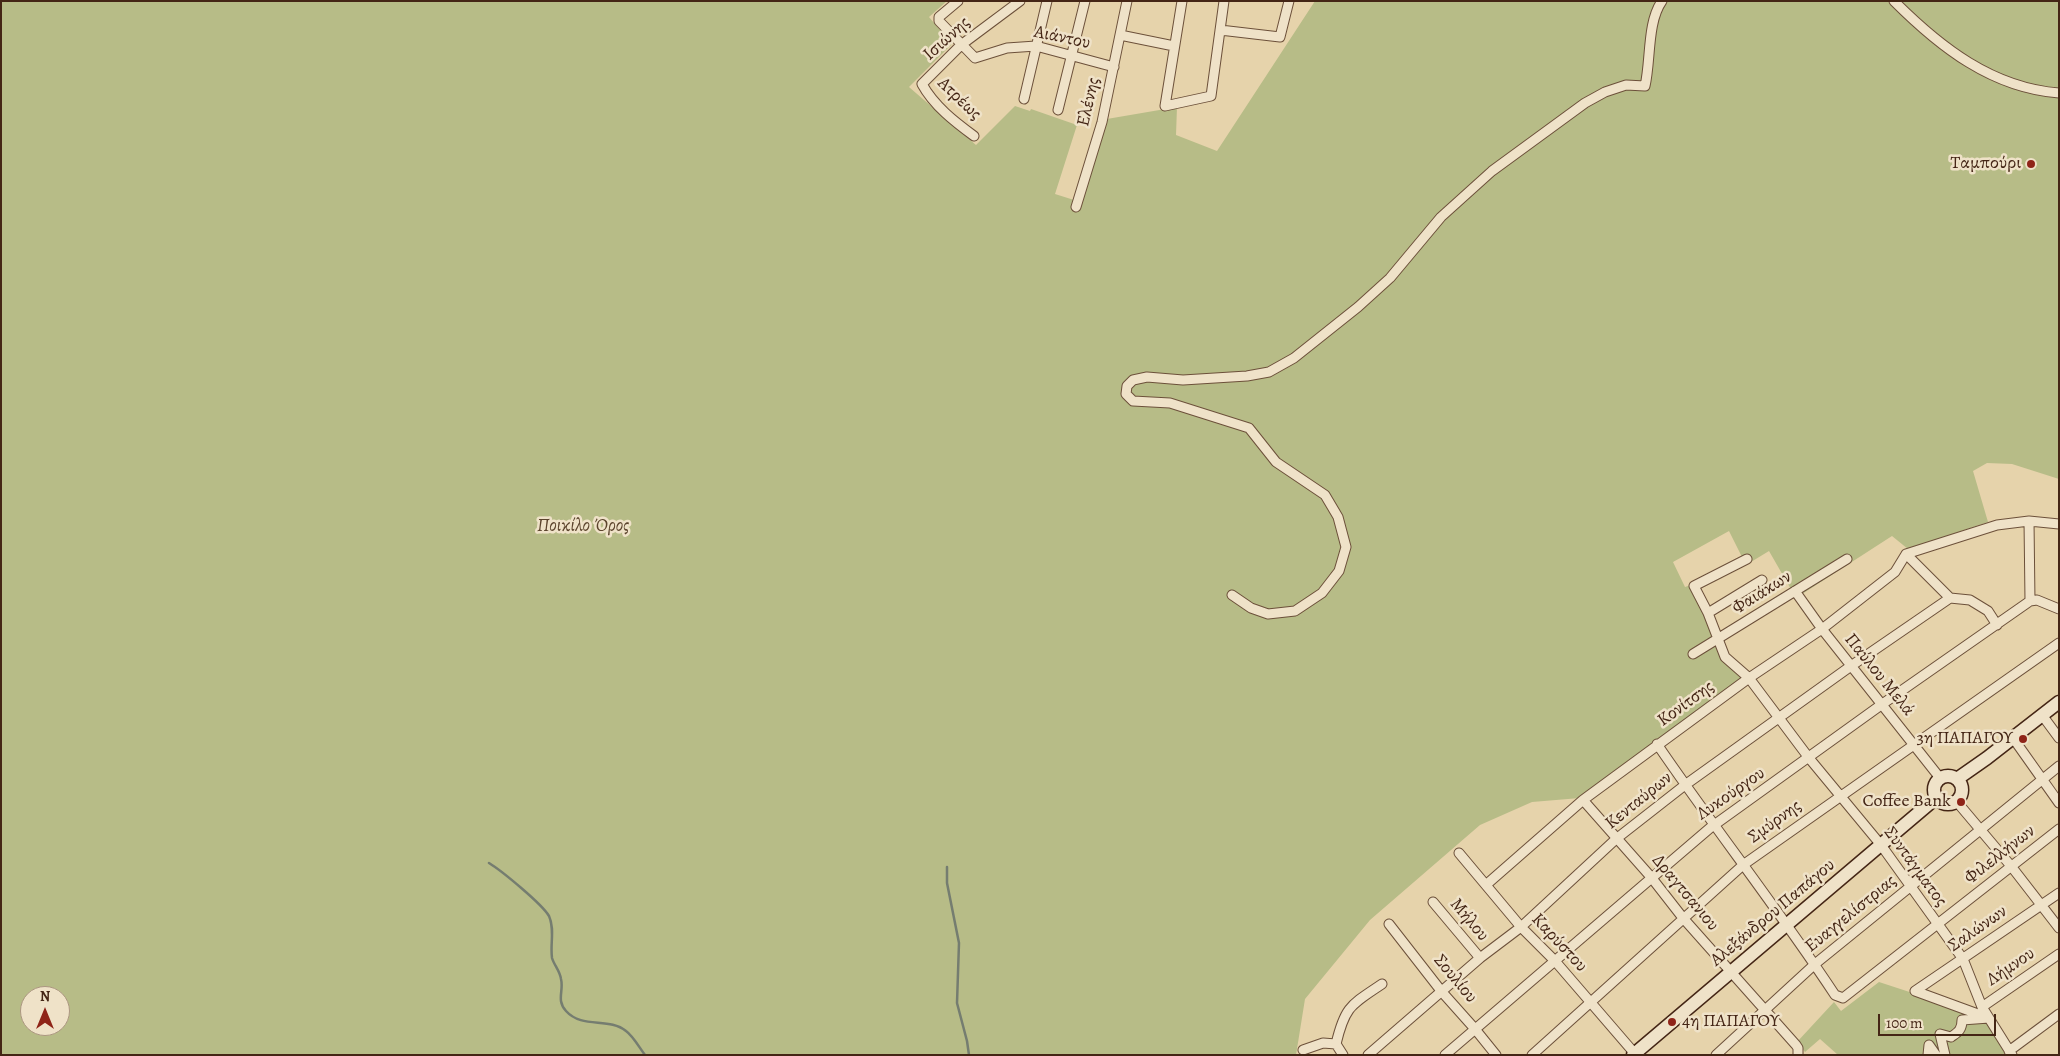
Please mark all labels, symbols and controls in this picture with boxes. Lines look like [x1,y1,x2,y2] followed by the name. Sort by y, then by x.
[919,12,975,66] street label: Ισιώνης
[1032,22,1092,54] street label: Αιάντου
[933,73,985,125] street label: Ατρέως
[1073,75,1105,129] street label: Ελένης
[1950,153,2021,175] place label: Ταμπούρι
[2025,158,2037,170] marker: Ταμπούρι
[537,516,629,538] park label: Ποικίλο Όρος
[1729,566,1795,620] street label: Φαιάκων
[1839,629,1919,721] street label: Παύλου Μελά
[1653,676,1719,732] street label: Κονίτσης
[1916,728,2013,750] place label: 3η ΠΑΠΑΓΟΥ
[2017,733,2029,745] marker: 3η ΠΑΠΑΓΟΥ
[1693,763,1769,825] street label: Λυκούργου
[1601,767,1677,835] street label: Κενταύρων
[1862,791,1951,813] place label: Coffee Bank
[1744,796,1806,848] street label: Σμύρνης
[1955,796,1967,808] marker: Coffee Bank
[1960,821,2040,889] street label: Φιλελλήνων
[1879,823,1951,911] street label: Συντάγματος
[1647,850,1723,936] street label: Δραγτσανιου
[1706,855,1840,971] street label: Αλεξάνδρου Παπάγου
[1801,870,1901,958] street label: Ευαγγελίστριας
[1445,894,1493,946] street label: Μήλου
[1945,901,2011,957] street label: Σαλώνων
[1526,909,1592,977] street label: Καρύστου
[1983,943,2039,991] street label: Λήμνου
[1429,950,1481,1008] street label: Σουλίου
[20,986,70,1036] north arrow
[40,987,50,1006] text: N
[1880,1004,1998,1036] scale bar
[1682,1011,1779,1033] place label: 4η ΠΑΠΑΓΟΥ
[1886,1013,1923,1033] text: 100 m
[1666,1016,1678,1028] marker: 4η ΠΑΠΑΓΟΥ

